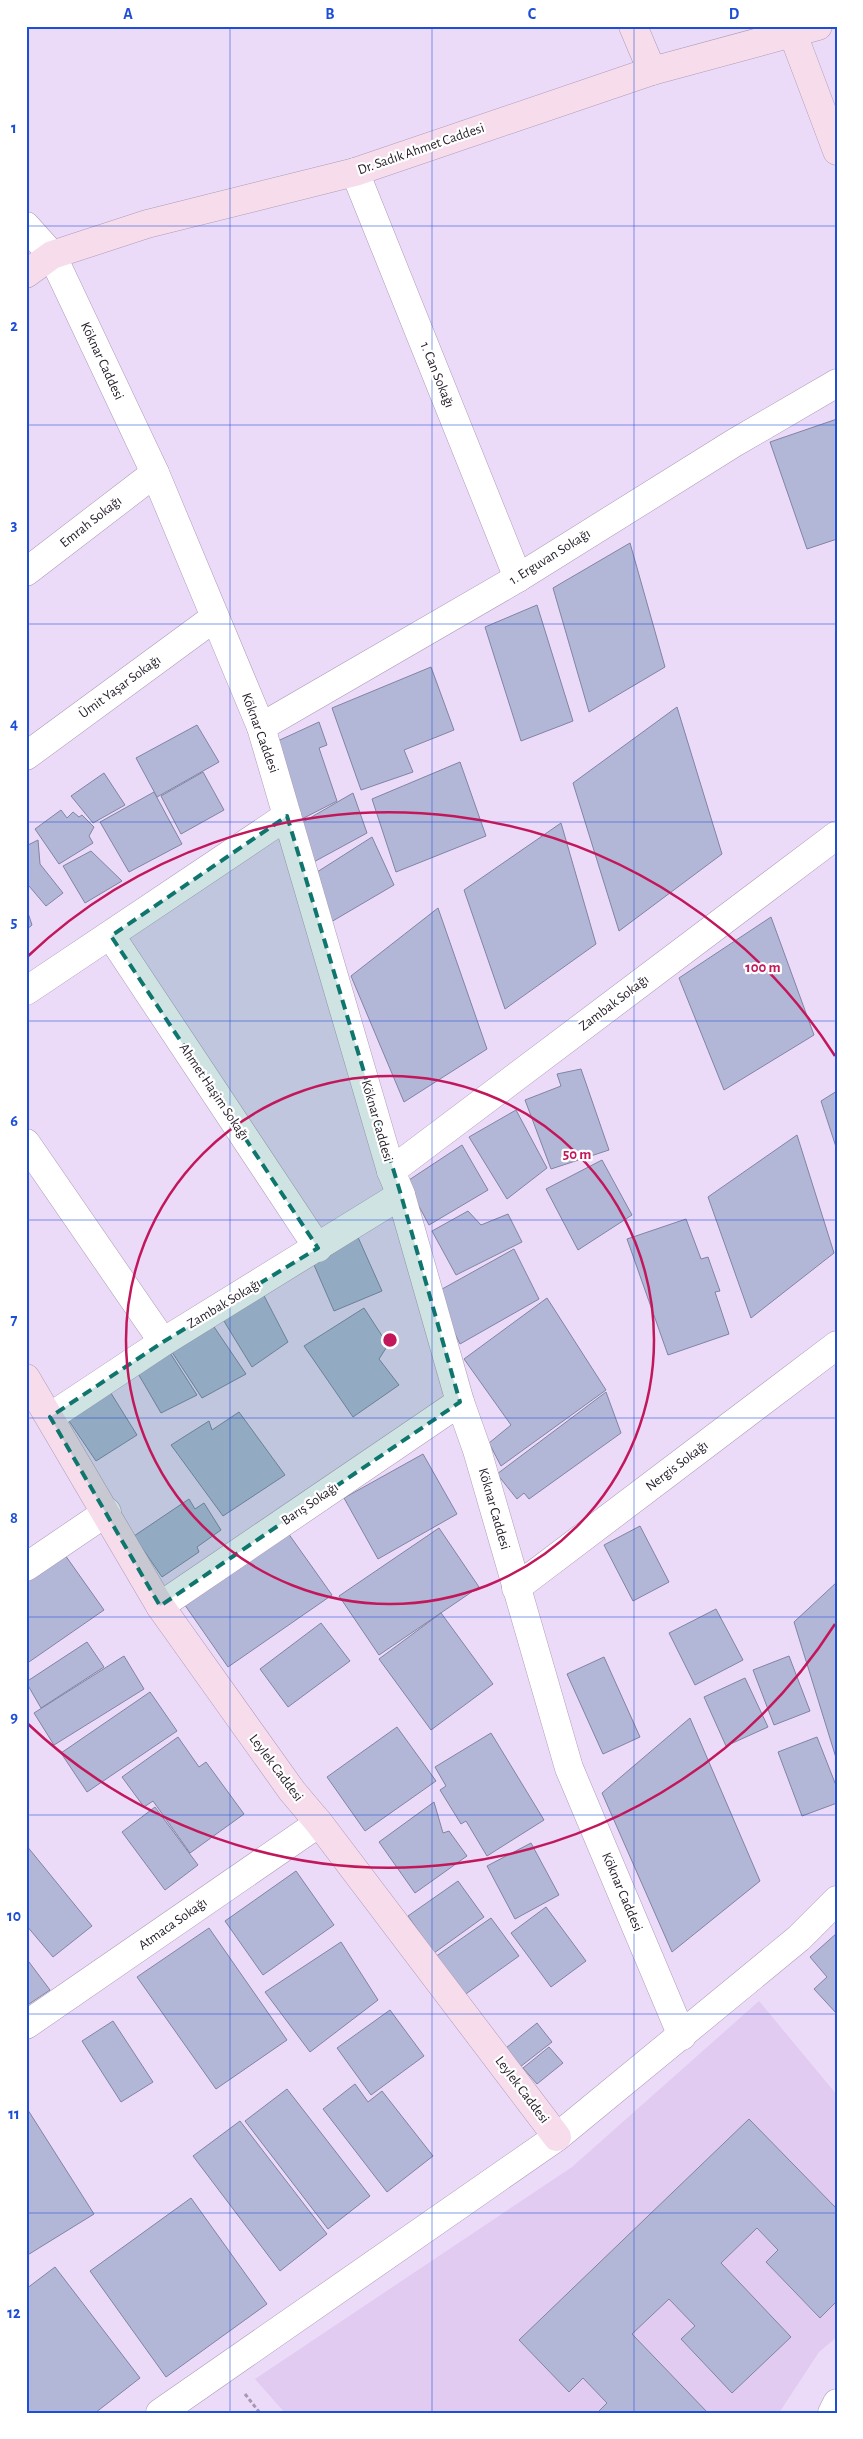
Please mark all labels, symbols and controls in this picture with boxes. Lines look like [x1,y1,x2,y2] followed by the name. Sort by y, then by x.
[123,6,133,22] text: A
[325,6,335,22] text: B
[528,6,537,22] text: C
[729,6,740,22] text: D
[11,120,17,136] text: 1
[356,121,486,177] street label: Dr. Sadık Ahmet Caddesi
[10,318,18,334] text: 2
[78,320,126,402] street label: Köknar Caddesi
[417,340,457,410] street label: 1. Can Sokağı
[57,494,125,550] street label: Emrah Sokağı
[11,517,18,533] text: 3
[507,526,593,588] street label: 1. Erguvan Sokağı
[75,650,163,721] street label: Ümit Yaşar Sokağı
[239,691,281,775] street label: Köknar Caddesi
[10,716,18,732] text: 4
[11,914,18,930] text: 5
[745,960,781,975] text: 100 m
[577,972,651,1034] street label: Zambak Sokağı
[176,1041,252,1143] street label: Ahmet Haşim Sokağı
[359,1079,395,1163] street label: Köknar Caddesi
[10,1113,18,1129] text: 6
[563,1147,591,1162] text: 50 m
[185,1277,263,1331] street label: Zambak Sokağı
[11,1312,18,1328] text: 7
[381,1331,399,1349] centre of rings
[643,1438,711,1494] street label: Nergis Sokağı
[476,1467,512,1551] street label: Köknar Caddesi
[279,1480,341,1528] street label: Barış Sokağı
[10,1510,18,1526] text: 8
[10,1709,18,1725] text: 9
[246,1732,306,1804] street label: Leylek Caddesi
[599,1850,645,1934] street label: Köknar Caddesi
[136,1895,210,1953] street label: Atmaca Sokağı
[7,1908,21,1924] text: 10
[492,2054,552,2126] street label: Leylek Caddesi
[8,2106,20,2122] text: 11
[7,2305,21,2321] text: 12

